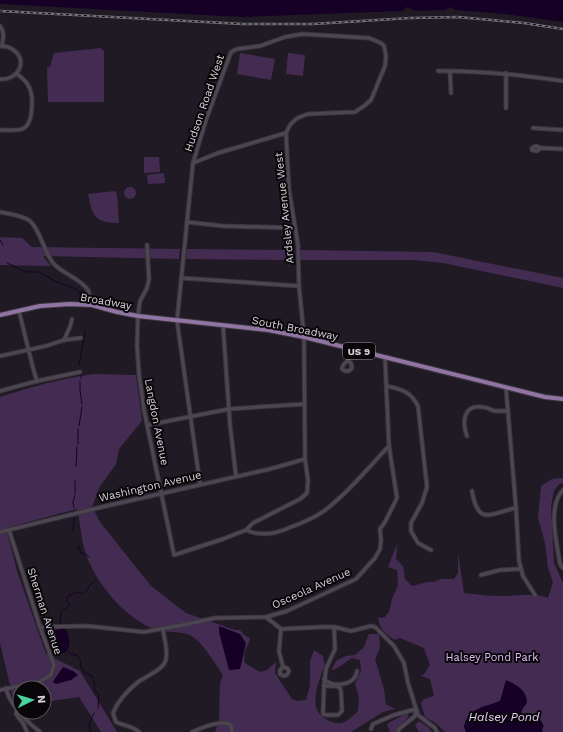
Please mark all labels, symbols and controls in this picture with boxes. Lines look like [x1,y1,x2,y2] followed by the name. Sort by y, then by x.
[182,52,227,153] street label: Hudson Road West
[272,151,297,264] street label: Ardsley Avenue West
[79,291,133,312] street label: Broadway
[251,314,339,343] street label: South Broadway
[343,343,375,359] road number: US 9
[142,378,171,467] street label: Langdon Avenue
[98,468,203,505] street label: Washington Avenue
[270,565,353,612] street label: Osceola Avenue
[24,566,65,656] street label: Sherman Avenue
[446,651,538,664] park label: Halsey Pond Park
[12,680,52,720] north arrow
[35,695,48,704] text: N
[469,710,540,724] water label: Halsey Pond

